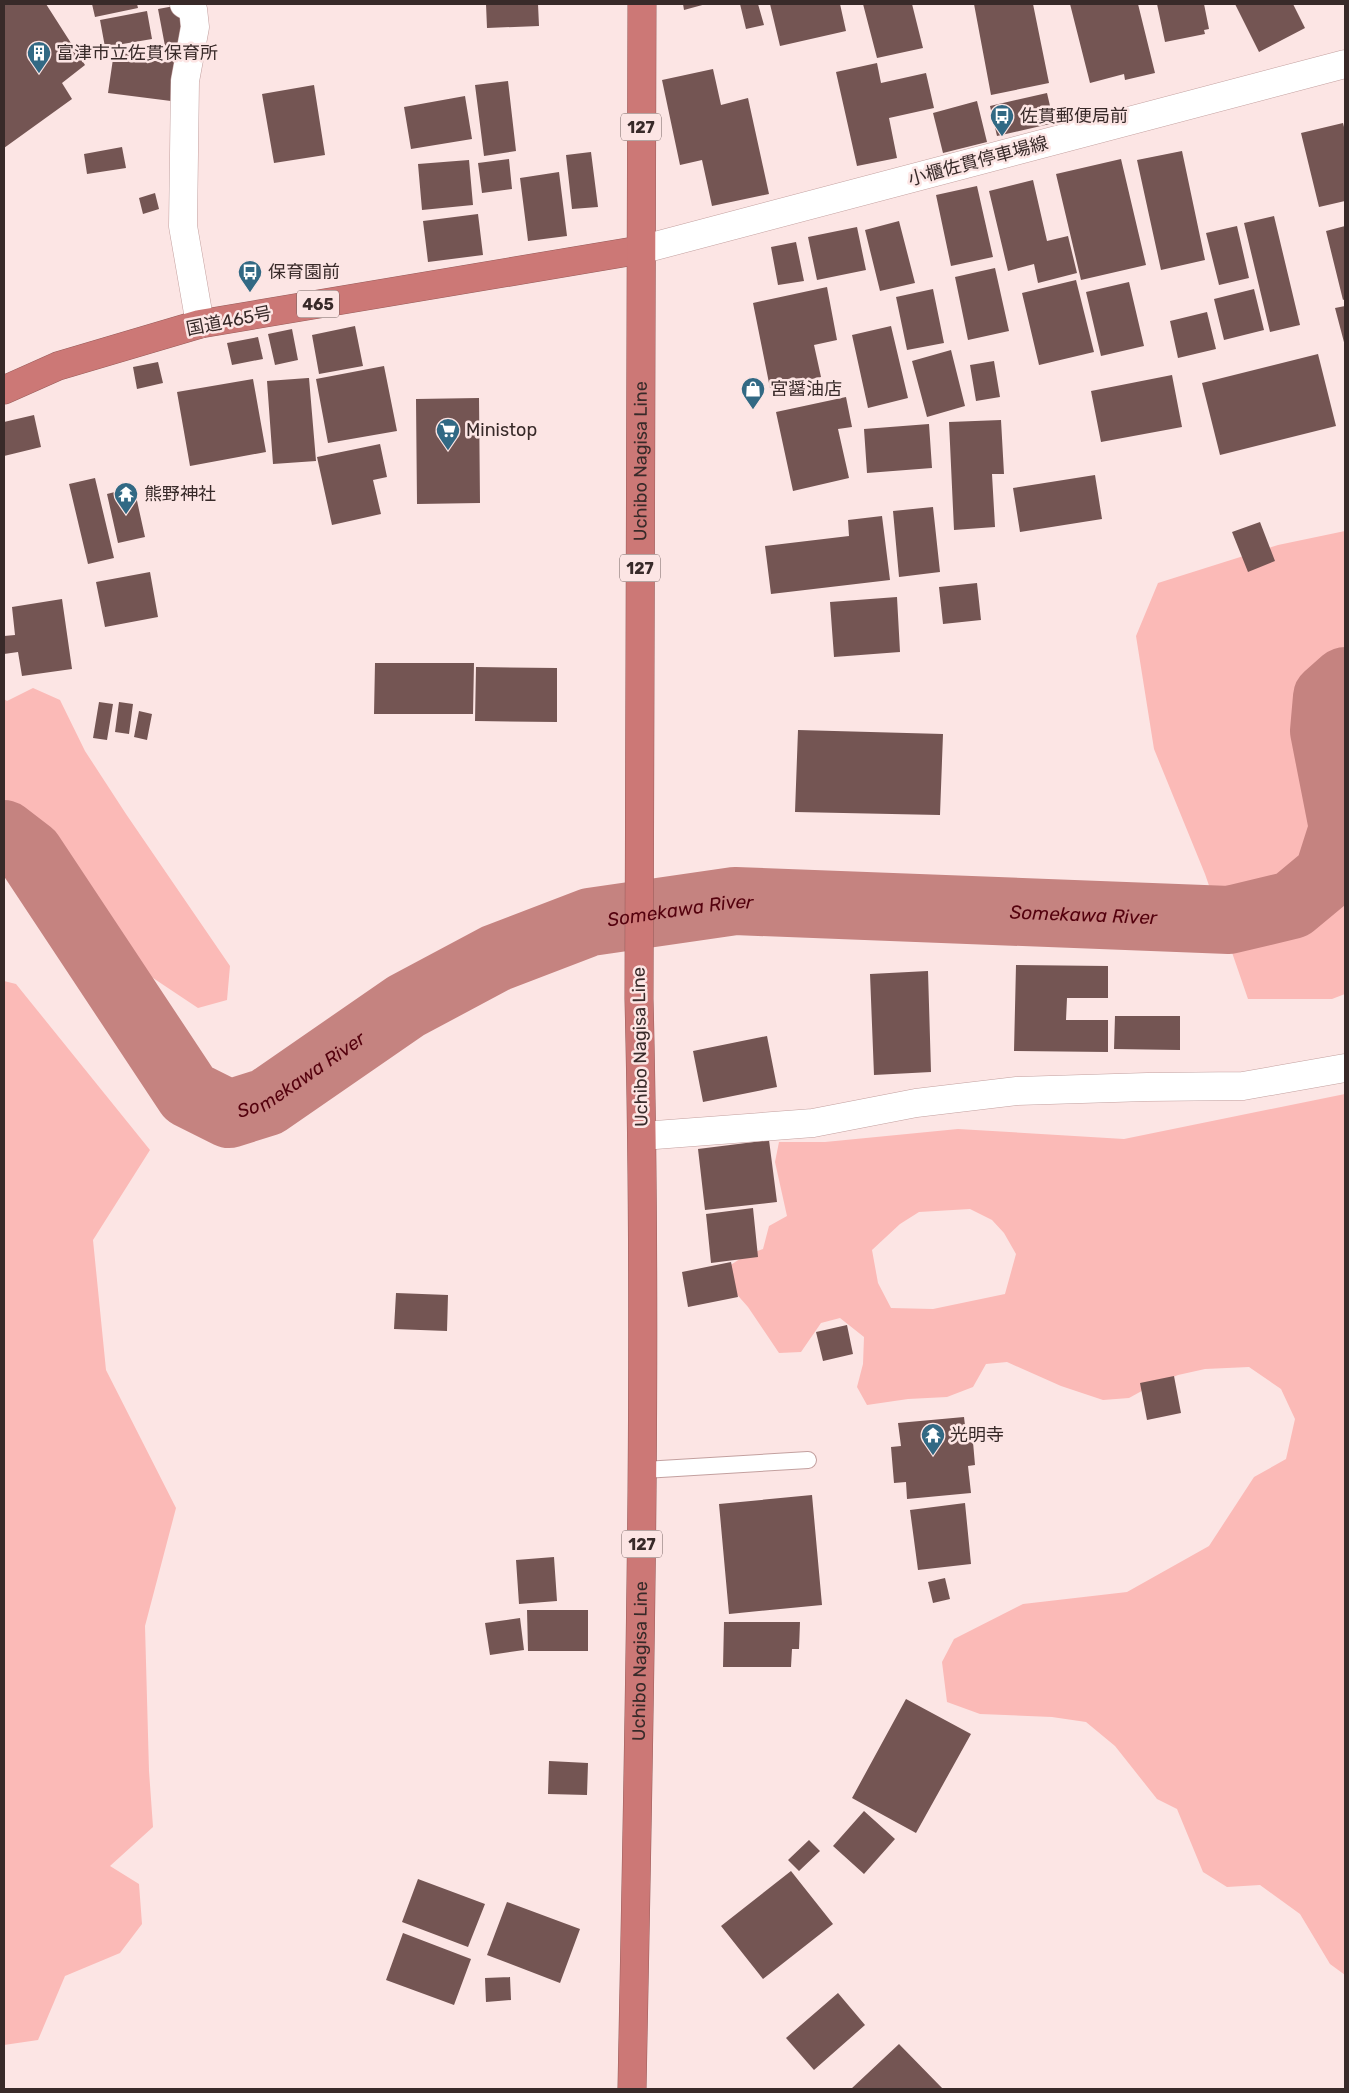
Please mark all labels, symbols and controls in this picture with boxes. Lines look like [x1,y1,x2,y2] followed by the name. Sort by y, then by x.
[26,40,52,74] building icon: 富津市立佐貫保育所
[56,42,218,64] place label: 富津市立佐貫保育所
[989,103,1015,137] bus stop icon: 佐貫郵便局前
[1020,105,1128,127] place label: 佐貫郵便局前
[621,114,661,140] road number: 127
[906,132,1050,190] street label: 小櫃佐貫停車場線
[237,259,263,293] bus stop icon: 保育園前
[268,261,340,283] place label: 保育園前
[297,290,339,318] road number: 465
[184,302,274,340] street label: 国道465号
[740,376,766,410] shop icon: 宮醤油店
[770,378,842,400] place label: 宮醤油店
[629,381,652,541] street label: Uchibo Nagisa Line
[435,417,461,451] supermarket icon: Ministop
[466,419,537,441] place label: Ministop
[113,481,139,515] temple icon: 熊野神社
[144,483,216,505] place label: 熊野神社
[620,554,660,582] road number: 127
[606,890,754,931] water label: Somekawa River
[1009,901,1158,929] water label: Somekawa River
[628,967,652,1127] street label: Uchibo Nagisa Line
[234,1026,370,1123] water label: Somekawa River
[920,1422,946,1456] temple icon: 光明寺
[950,1424,1004,1446] place label: 光明寺
[622,1530,662,1558] road number: 127
[628,1581,652,1741] street label: Uchibo Nagisa Line

